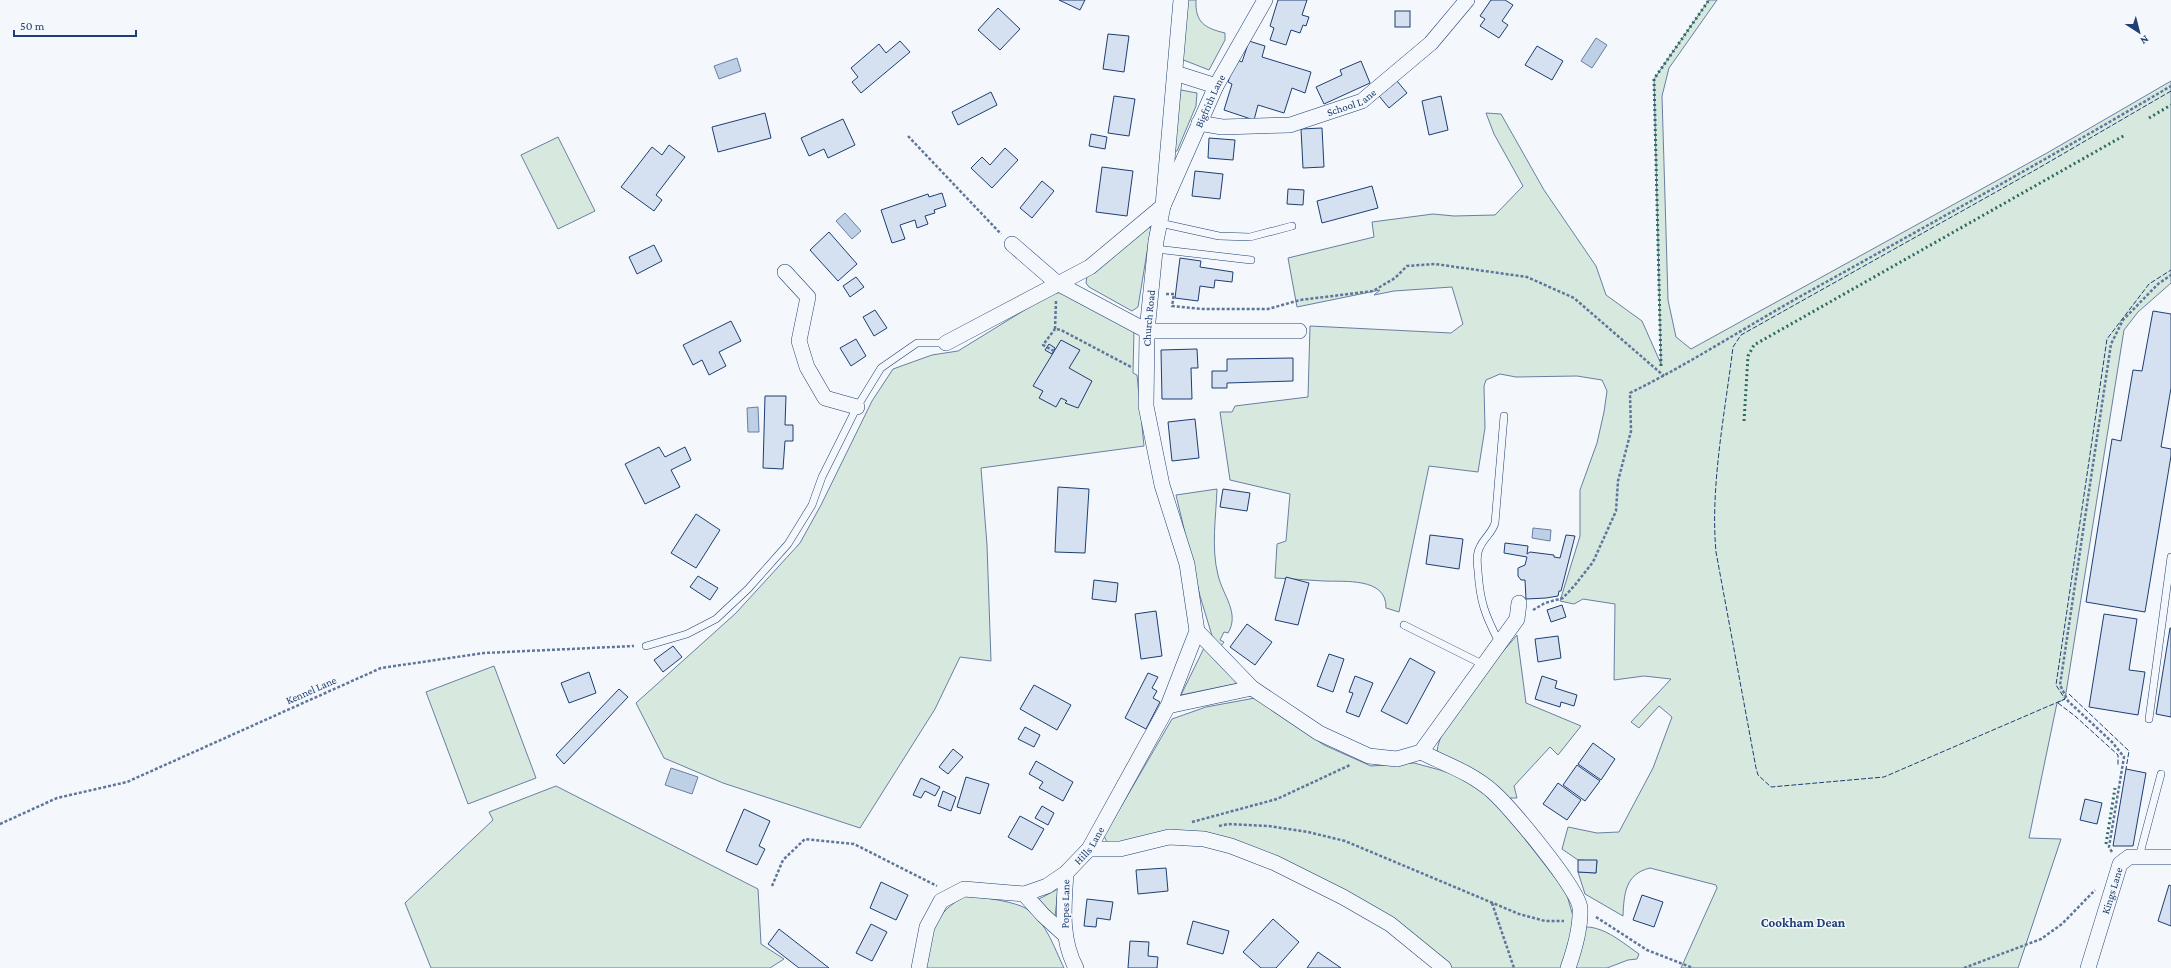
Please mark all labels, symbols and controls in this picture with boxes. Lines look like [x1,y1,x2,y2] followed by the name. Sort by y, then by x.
[14,12,136,38] scale bar
[2119,12,2159,52] north arrow
[20,19,45,33] text: 50 m
[2138,33,2151,47] text: N
[1192,72,1227,129] street label: Bigfrith Lane
[1325,86,1378,118] street label: School Lane
[1141,289,1157,347] street label: Church Road
[284,673,338,706] street label: Kennel Lane
[1072,824,1106,867] street label: Hills Lane
[2099,866,2125,915] street label: Kings Lane
[1059,879,1072,929] street label: Popes Lane
[1761,915,1846,930] district label: Cookham Dean

